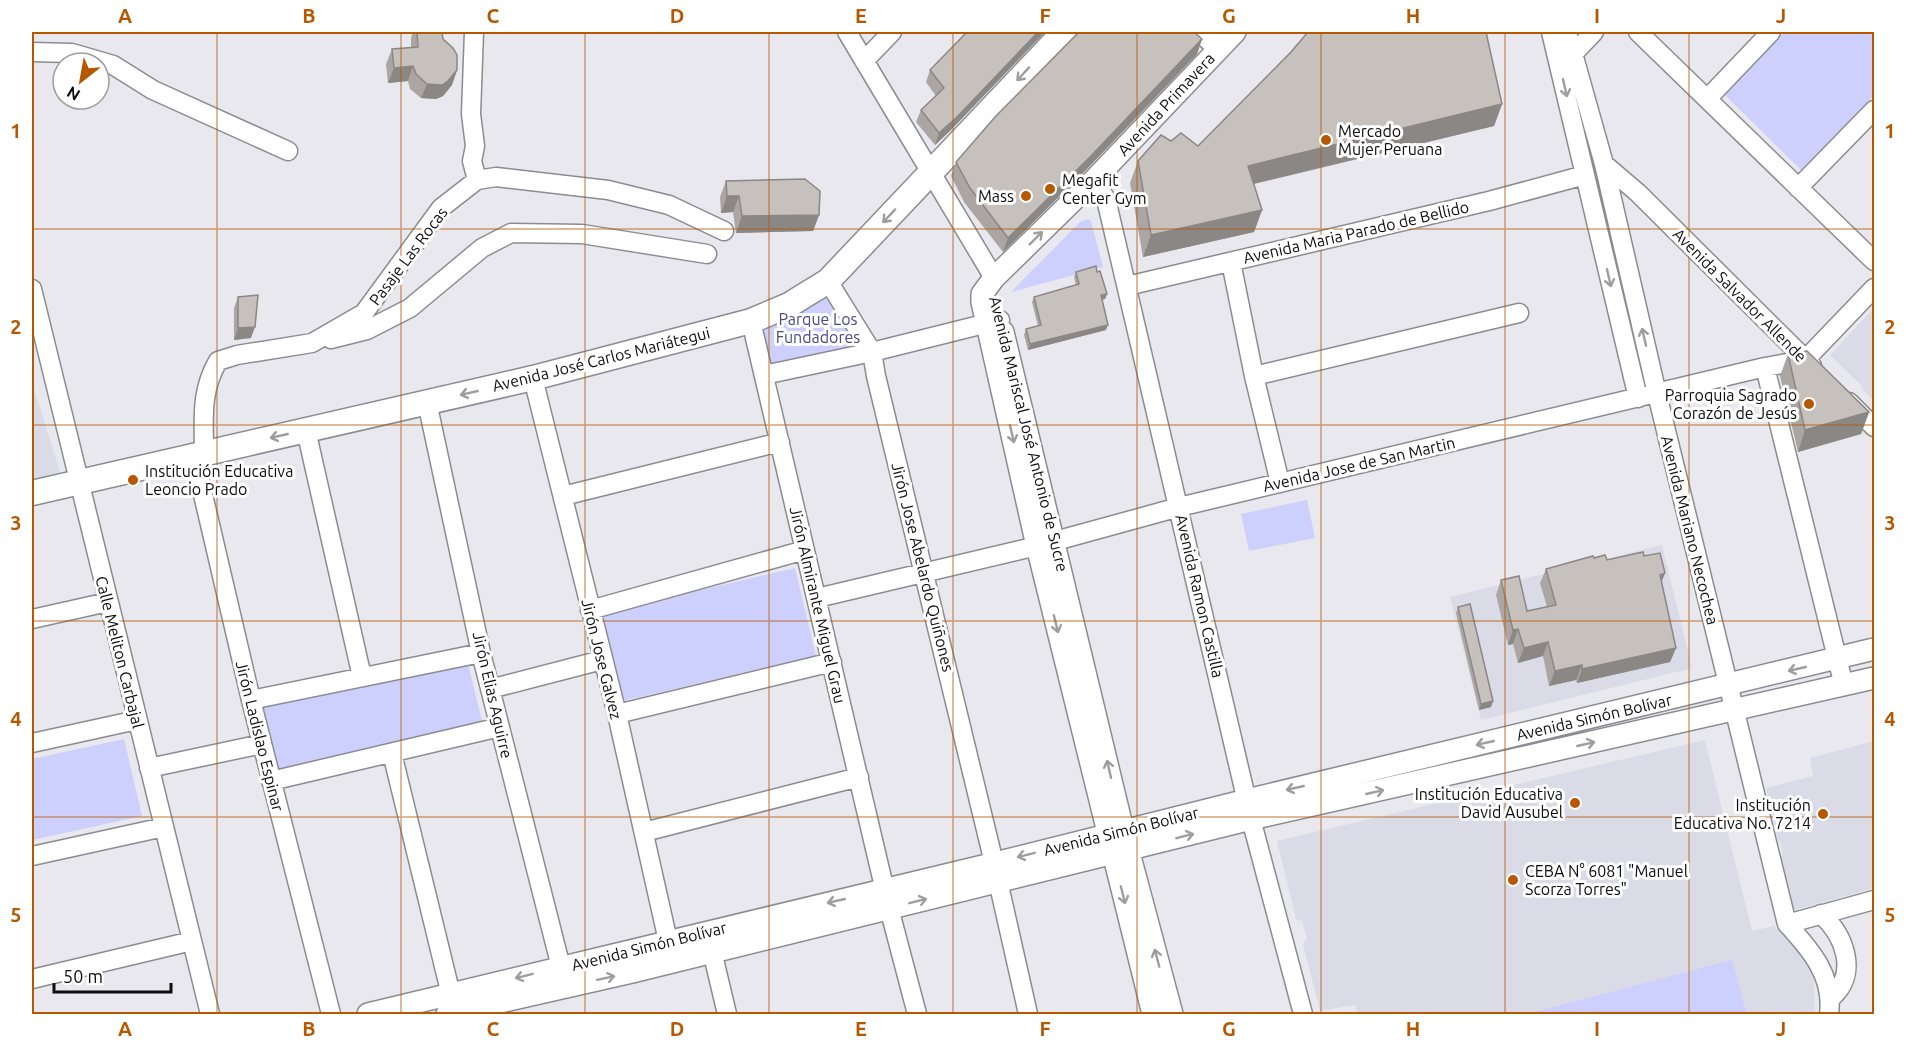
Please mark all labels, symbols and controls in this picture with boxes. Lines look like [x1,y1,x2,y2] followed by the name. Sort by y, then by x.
[118,4,132,27] text: A
[302,4,316,27] text: B
[487,4,500,27] text: C
[670,4,684,27] text: D
[855,4,867,27] text: E
[1039,4,1051,27] text: F
[1222,4,1236,27] text: G
[1406,4,1420,27] text: H
[1594,4,1600,27] text: I
[1776,4,1786,27] text: J
[1114,49,1218,159] street label: Avenida Primavera
[51,51,111,111] north arrow
[1017,66,1031,81] one-way arrow
[1559,79,1571,98] one-way arrow
[64,83,83,105] text: N
[10,119,22,142] text: 1
[1884,119,1896,142] text: 1
[1338,122,1442,158] place label: Mercado Mujer Peruana
[1319,133,1333,147] marker: Mercado Mujer Peruana
[1062,171,1147,207] place label: Megafit Center Gym
[1043,182,1057,196] marker: Megafit Center Gym
[978,187,1014,205] place label: Mass
[1019,189,1033,203] marker: Mass
[1241,197,1471,267] street label: Avenida Maria Parado de Bellido
[365,203,451,309] street label: Pasaje Las Rocas
[882,208,897,223] one-way arrow
[1670,225,1810,365] street label: Avenida Salvador Allende
[1029,230,1044,245] one-way arrow
[1604,269,1616,288] one-way arrow
[986,294,1072,574] street label: Avenida Mariscal José Antonio de Sucre
[776,310,860,346] park label: Parque Los Fundadores
[10,315,22,338] text: 2
[1884,315,1896,338] text: 2
[490,323,712,395] street label: Avenida José Carlos Mariátegui
[1638,327,1649,347] one-way arrow
[1665,386,1797,422] place label: Parroquia Sagrado Corazón de Jesús
[459,387,478,399] one-way arrow
[1802,397,1816,411] marker: Parroquia Sagrado Corazón de Jesús
[1006,424,1018,443] one-way arrow
[269,431,288,443] one-way arrow
[1261,433,1457,495] street label: Avenida Jose de San Martin
[1658,434,1722,626] street label: Avenida Mariano Necochea
[888,461,958,674] street label: Jirón Jose Abelardo Quiñones
[145,462,293,498] place label: Institución Educativa Leoncio Prado
[126,473,140,487] marker: Institución Educativa Leoncio Prado
[787,505,849,705] street label: Jirón Almirante Miguel Grau
[10,511,22,534] text: 3
[1884,511,1896,534] text: 3
[1172,513,1228,679] street label: Avenida Ramon Castilla
[92,574,148,730] street label: Calle Meliton Carbajal
[578,597,626,721] street label: Jirón Jose Galvez
[1051,614,1063,633] one-way arrow
[470,630,516,760] street label: Jirón Elias Aguirre
[233,659,287,813] street label: Jirón Ladislao Espinar
[1788,663,1807,675] one-way arrow
[1515,690,1673,744] street label: Avenida Simón Bolívar
[10,707,22,730] text: 4
[1884,707,1896,730] text: 4
[1476,737,1495,749] one-way arrow
[1576,738,1595,749] one-way arrow
[1102,760,1114,779] one-way arrow
[1286,783,1306,794] one-way arrow
[1365,785,1384,797] one-way arrow
[1415,785,1563,821] place label: Institución Educativa David Ausubel
[1568,796,1582,810] marker: Institución Educativa David Ausubel
[1674,796,1811,832] place label: Institución Educativa No. 7214
[1042,803,1200,859] street label: Avenida Simón Bolívar
[1816,807,1830,821] marker: Institución Educativa No. 7214
[1175,829,1194,841] one-way arrow
[1017,850,1036,862] one-way arrow
[1525,862,1688,898] place label: CEBA N° 6081 "Manuel Scorza Torres"
[1506,873,1520,887] marker: CEBA N° 6081 "Manuel Scorza Torres"
[1118,885,1129,904] one-way arrow
[908,894,927,906] one-way arrow
[827,896,846,908] one-way arrow
[10,903,22,926] text: 5
[1884,903,1896,926] text: 5
[570,918,728,974] street label: Avenida Simón Bolívar
[1150,949,1162,968] one-way arrow
[54,956,171,994] scale bar
[63,966,103,986] text: 50 m
[515,971,534,983] one-way arrow
[596,971,615,983] one-way arrow
[118,1017,132,1040] text: A
[302,1017,316,1040] text: B
[487,1017,500,1040] text: C
[670,1017,684,1040] text: D
[855,1017,867,1040] text: E
[1039,1017,1051,1040] text: F
[1222,1017,1236,1040] text: G
[1406,1017,1420,1040] text: H
[1594,1017,1600,1040] text: I
[1776,1017,1786,1040] text: J

